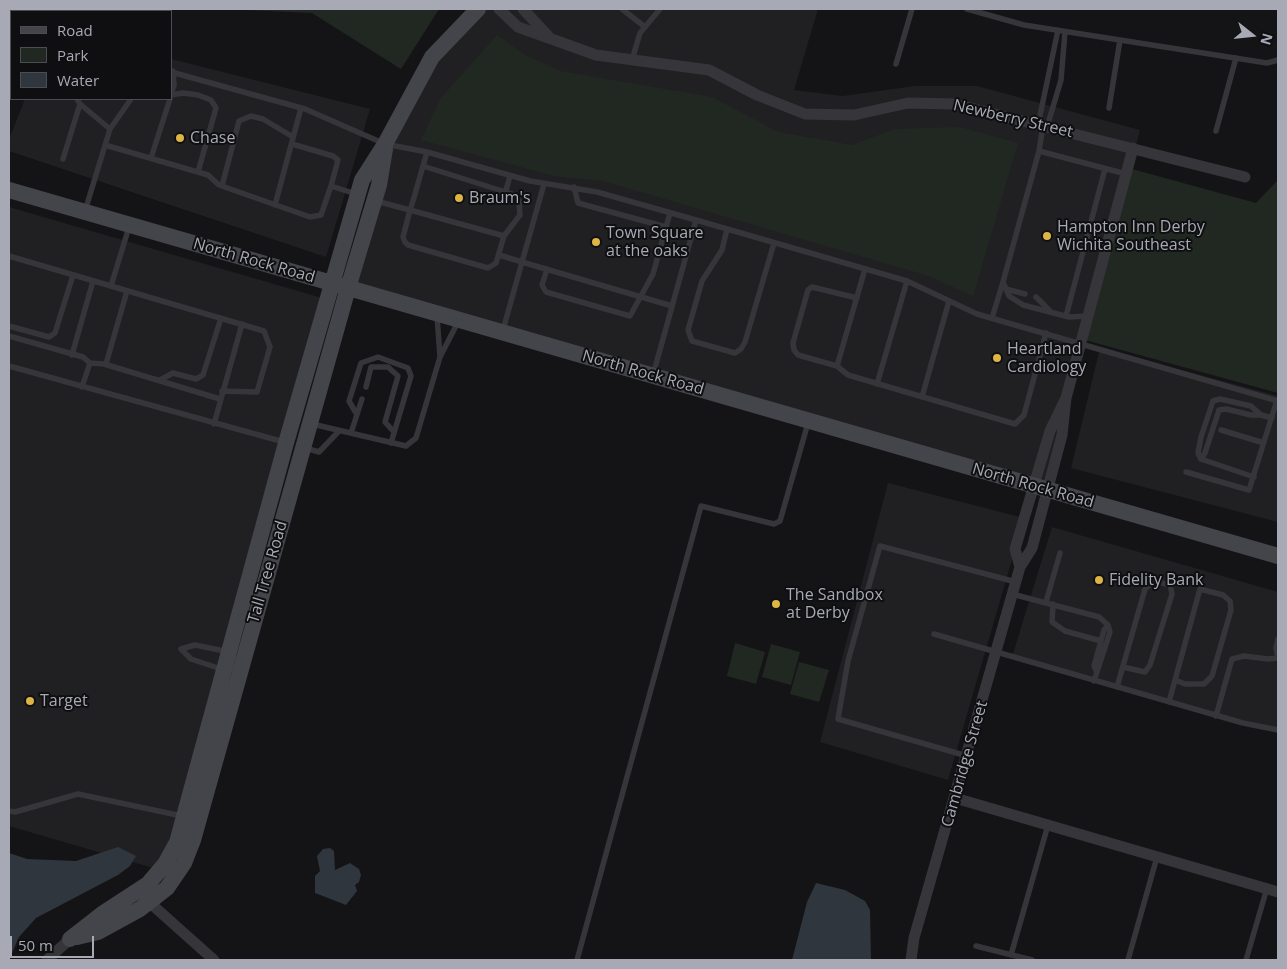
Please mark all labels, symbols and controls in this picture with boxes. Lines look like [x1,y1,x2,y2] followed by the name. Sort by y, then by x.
[10,10,172,100] legend
[1227,10,1277,60] north arrow
[57,20,93,40] text: Road
[1256,31,1278,47] text: N
[57,45,88,65] text: Park
[57,70,99,90] text: Water
[951,96,1075,142] street label: Newberry Street
[190,128,235,148] place label: Chase
[174,132,186,144] marker: Chase
[469,188,531,208] place label: Braum's
[453,192,465,204] marker: Braum's
[1057,217,1205,255] place label: Hampton Inn Derby Wichita Southeast
[606,223,704,261] place label: Town Square at the oaks
[1041,230,1053,242] marker: Hampton Inn Derby Wichita Southeast
[191,234,317,288] street label: North Rock Road
[590,236,602,248] marker: Town Square at the oaks
[1007,339,1086,377] place label: Heartland Cardiology
[580,346,706,400] street label: North Rock Road
[991,352,1003,364] marker: Heartland Cardiology
[970,459,1096,513] street label: North Rock Road
[244,519,292,625] street label: Tall Tree Road
[1109,570,1203,590] place label: Fidelity Bank
[1093,574,1105,586] marker: Fidelity Bank
[786,585,883,623] place label: The Sandbox at Derby
[770,598,782,610] marker: The Sandbox at Derby
[40,691,88,711] place label: Target
[24,695,36,707] marker: Target
[938,699,992,829] street label: Cambridge Street
[12,926,96,958] scale bar
[18,935,53,955] text: 50 m

